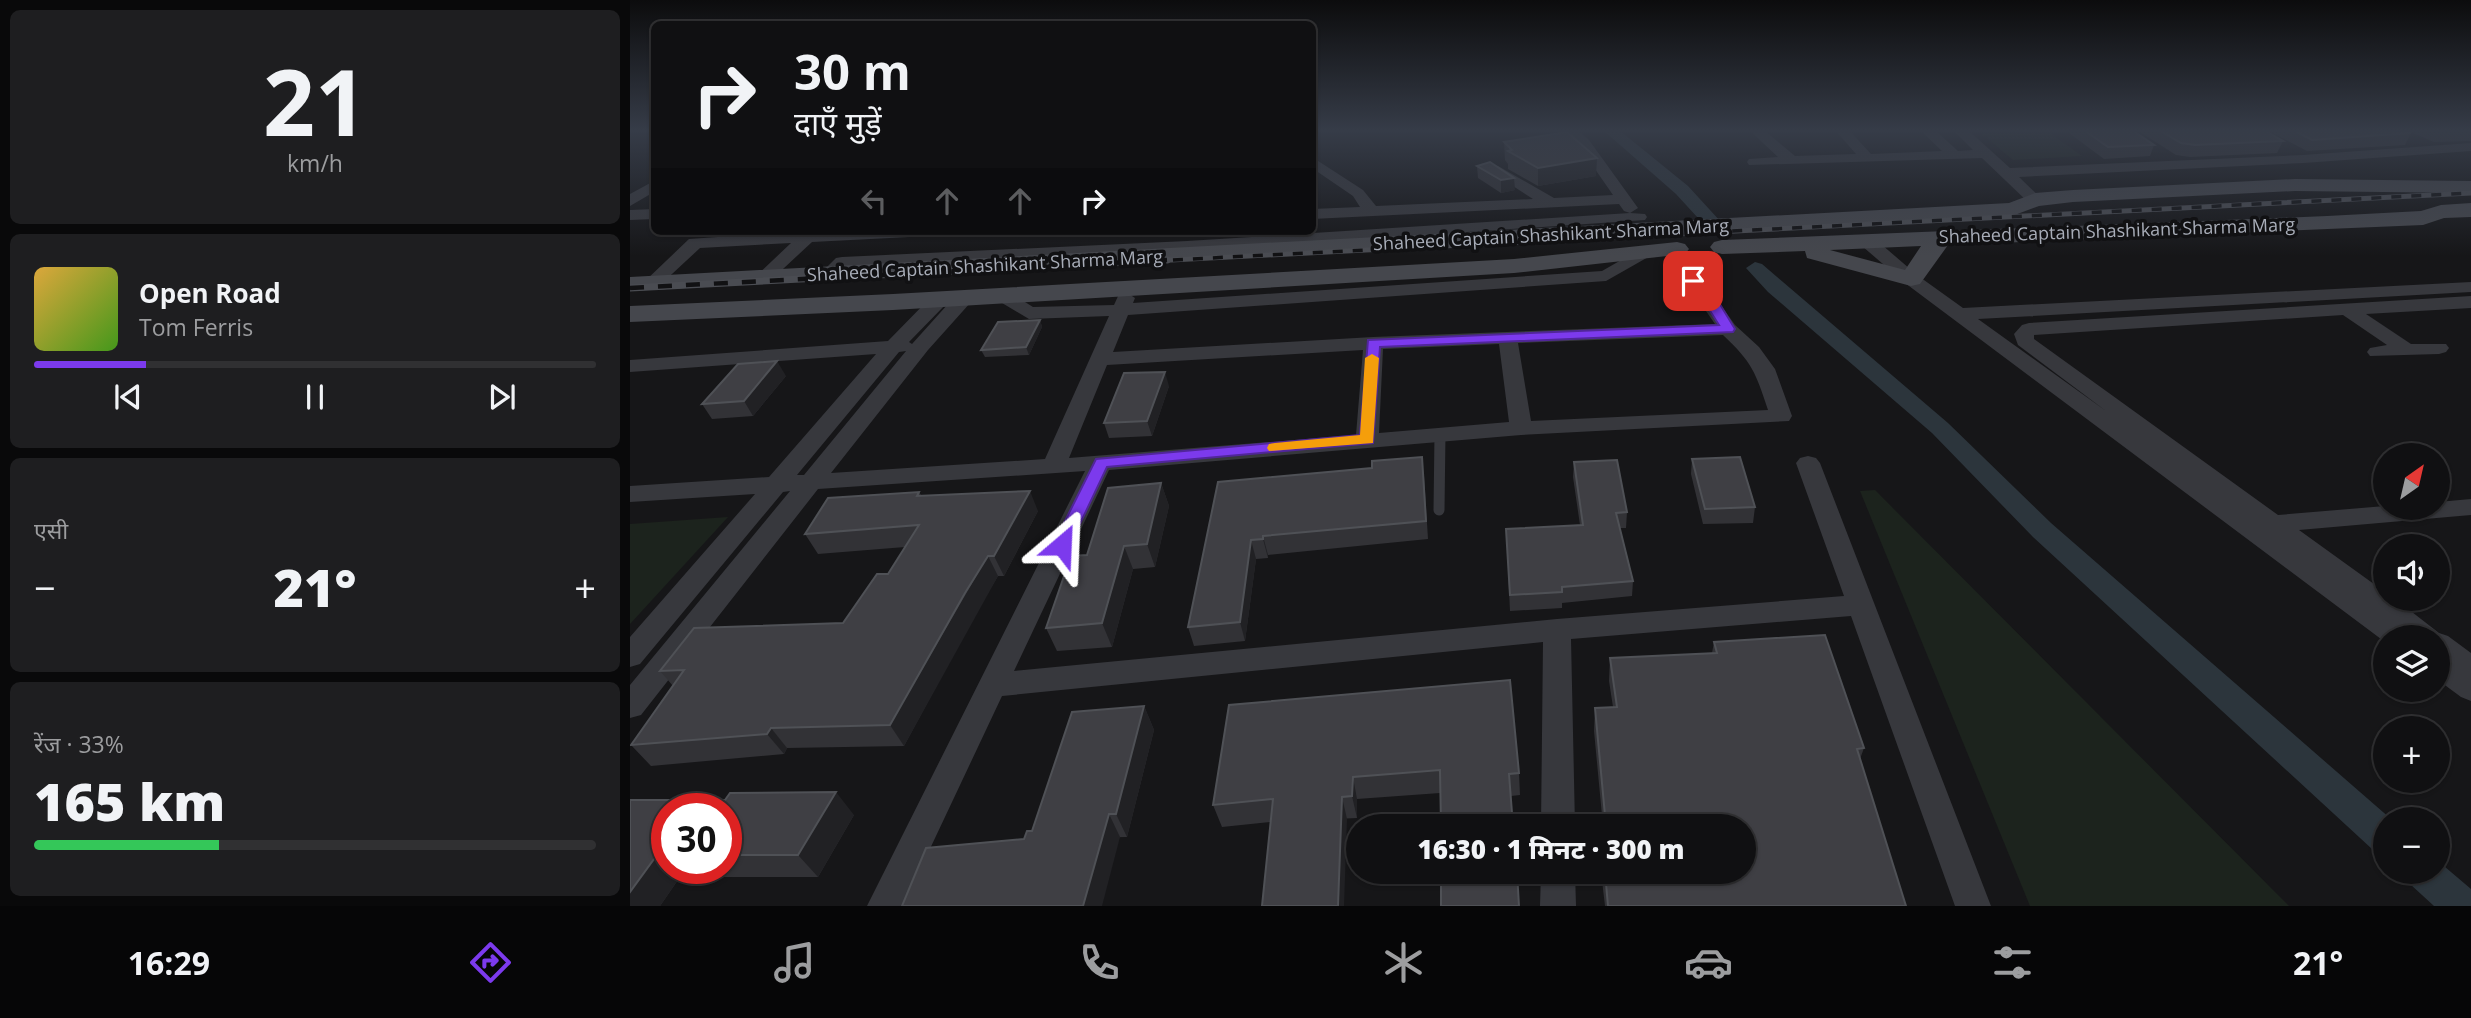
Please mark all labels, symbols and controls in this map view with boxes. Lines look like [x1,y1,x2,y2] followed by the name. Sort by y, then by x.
[794,38,911,104] text: 30 m
[263,39,367,163] text: 21
[679,49,770,140] icon: right
[794,101,882,144] text: दाएँ मुड़ें
[287,147,343,179] text: km/h
[855,182,893,220] icon: left
[928,182,966,220] icon: ahead
[1001,182,1039,220] icon: ahead
[1074,182,1112,220] icon: right
[1938,212,2296,248] street label: Shaheed Captain Shashikant Sharma Marg
[1372,213,1730,255] street label: Shaheed Captain Shashikant Sharma Marg
[806,244,1164,286] street label: Shaheed Captain Shashikant Sharma Marg
[1663,251,1723,311] pin
[1674,262,1712,300] icon: arrive
[139,275,281,311] text: Open Road
[139,311,253,343] text: Tom Ferris
[109,378,147,416] icon: previous
[296,378,334,416] icon: pause
[483,378,521,416] icon: next
[2373,443,2450,520] north arrow
[2373,443,2450,884] map controls
[1025,508,1099,582] position arrow
[34,514,68,546] text: एसी
[2373,534,2450,611] button: sound
[274,551,356,622] text: 21°
[34,561,56,613] text: −
[574,561,596,613] text: +
[2373,625,2450,702] button: layers
[2373,716,2450,793] button: +
[34,728,124,760] text: रेंज · 33%
[34,765,225,836] text: 165 km
[651,793,742,884] speed limit sign: 30
[2373,807,2450,884] button: −
[1418,831,1684,867] text: 16:30 · 1 मिनट · 300 m
[466,938,515,987] icon: directions
[770,938,819,987] icon: music
[1075,938,1124,987] icon: phone
[1379,938,1428,987] icon: climate
[1684,938,1733,987] icon: car
[1988,938,2037,987] icon: filters
[128,941,210,984] text: 16:29
[2293,941,2343,984] text: 21°

